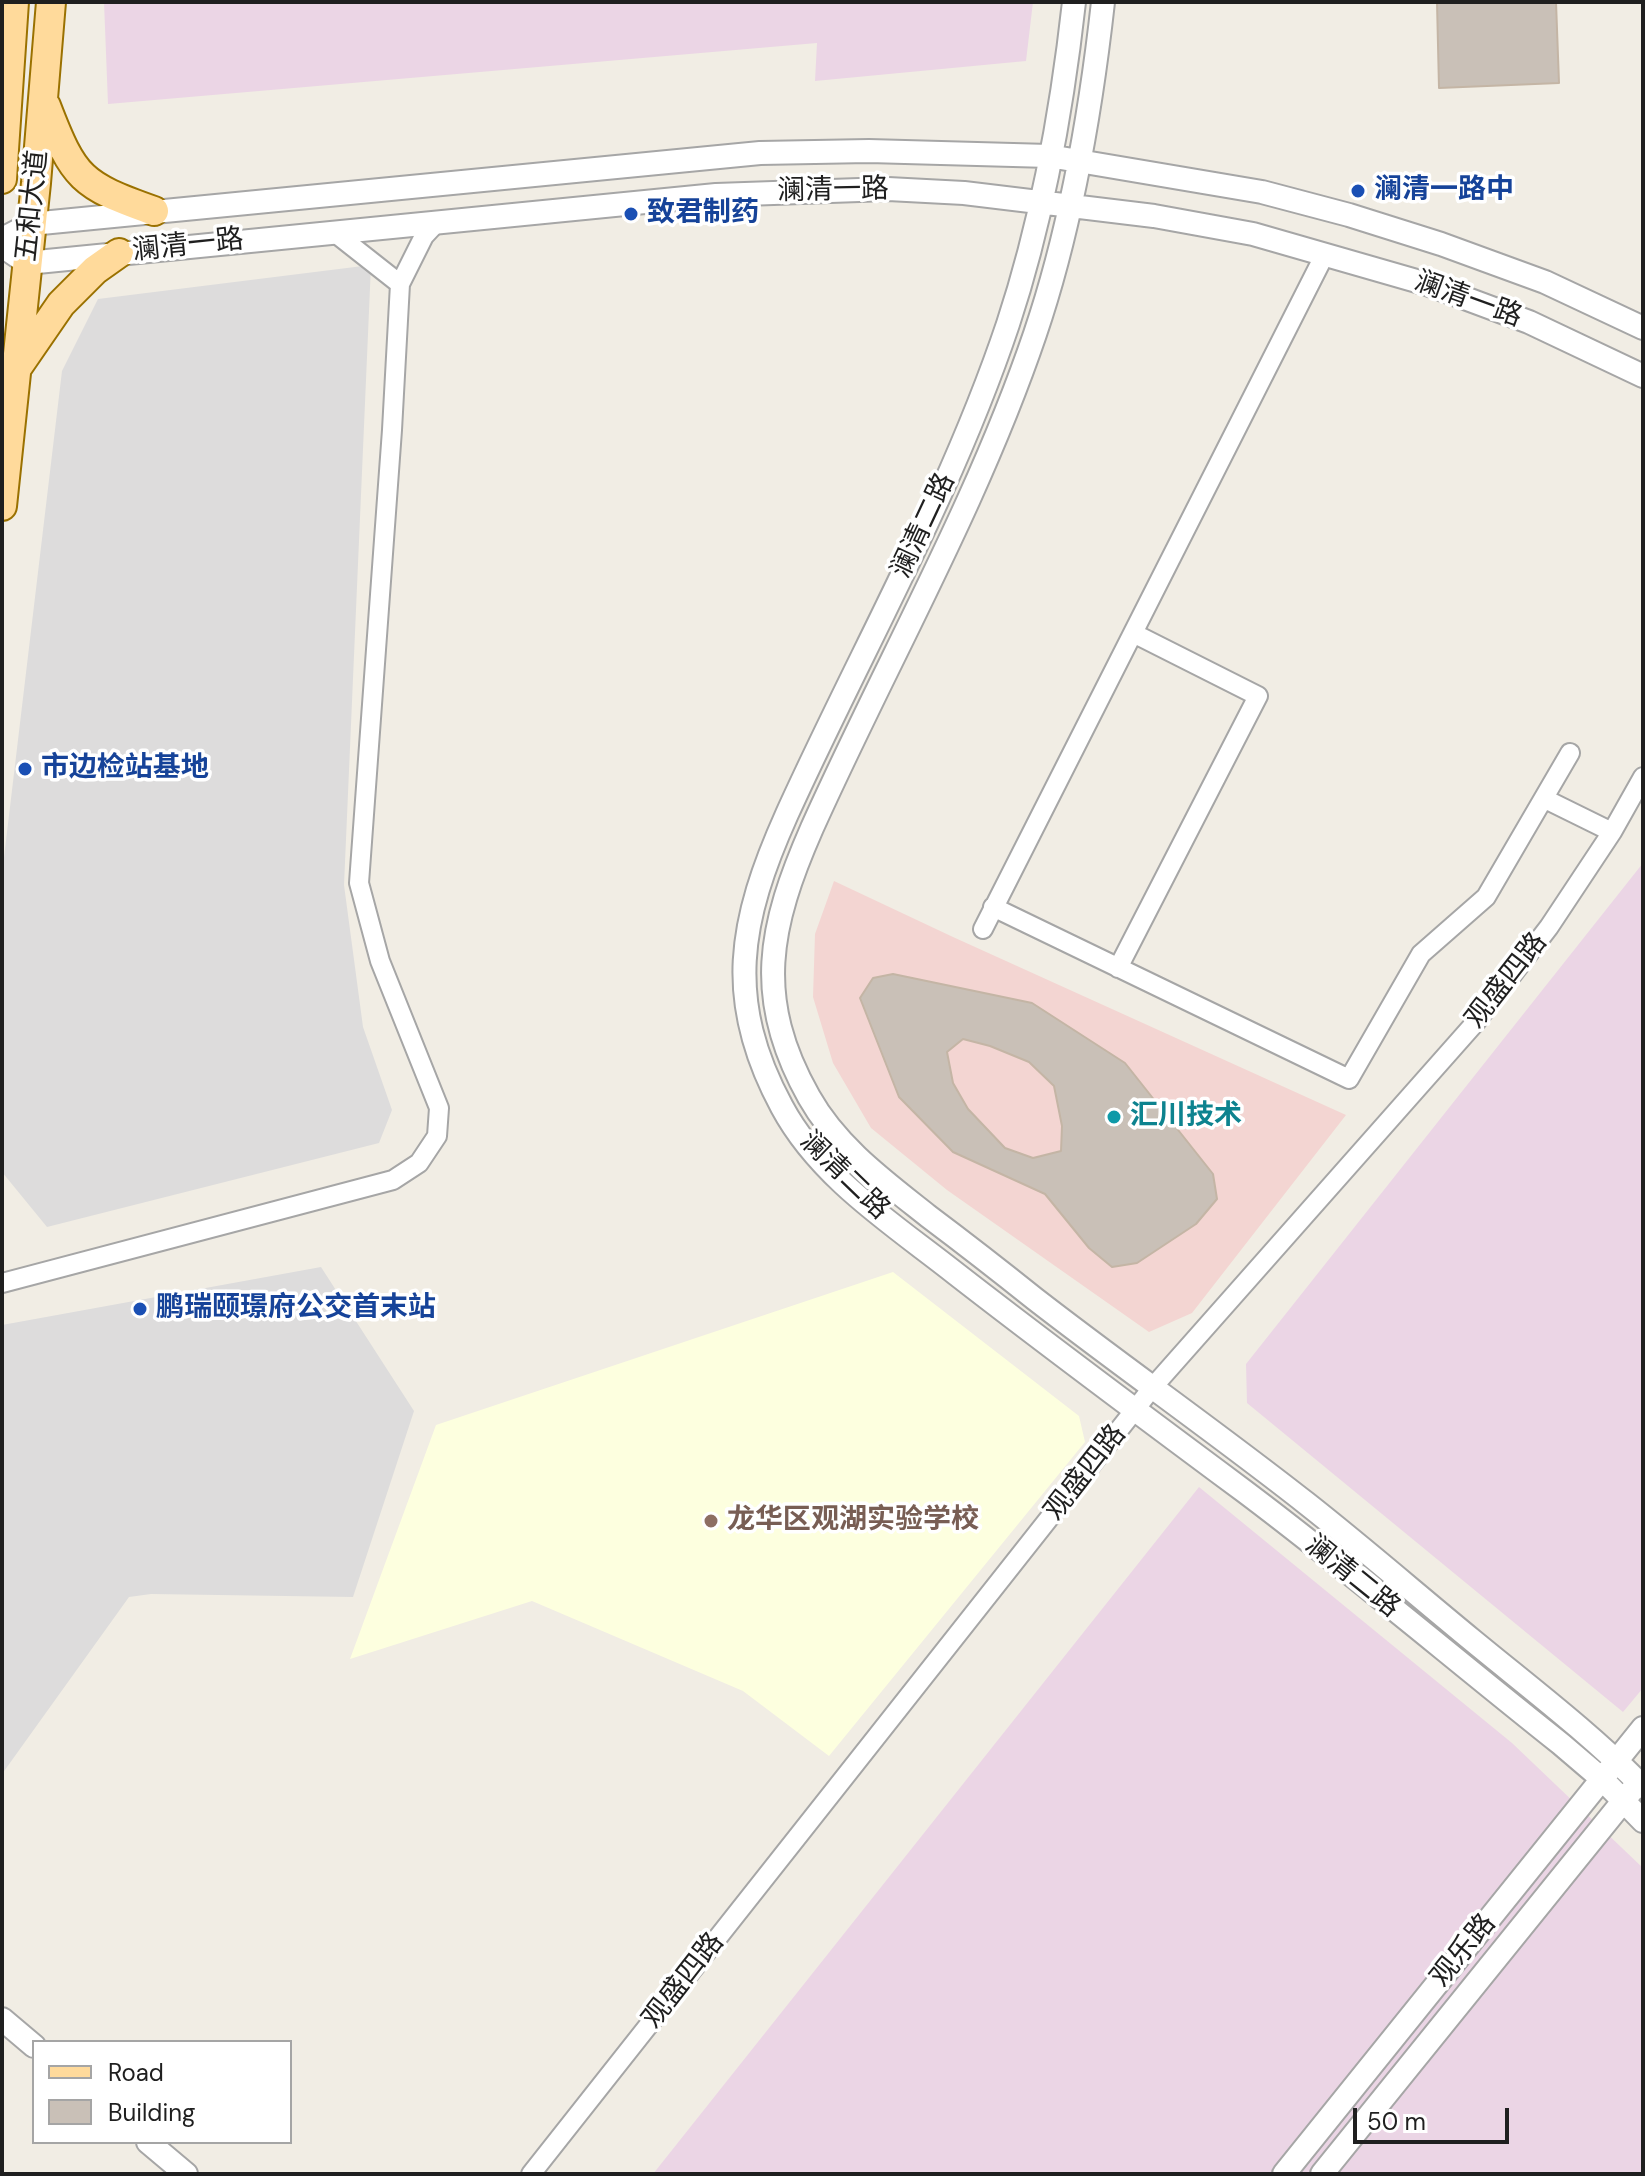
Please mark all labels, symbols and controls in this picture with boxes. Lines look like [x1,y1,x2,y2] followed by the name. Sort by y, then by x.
[10,149,56,263] street label: 五和大道
[777,173,889,209] street label: 澜清一路
[1374,174,1514,208] place label: 澜清一路中
[1349,182,1367,200] marker: 澜清一路中
[647,197,759,231] place label: 致君制药
[622,205,640,223] marker: 致君制药
[131,223,245,269] street label: 澜清一路
[1410,265,1526,335] street label: 澜清一路
[885,468,963,584] street label: 澜清二路
[41,752,209,786] place label: 市边检站基地
[16,760,34,778] marker: 市边检站基地
[1459,927,1555,1035] street label: 观盛四路
[1130,1100,1242,1134] place label: 汇川技术
[1105,1108,1123,1126] marker: 汇川技术
[792,1125,896,1227] street label: 澜清二路
[156,1292,436,1326] place label: 鹏瑞颐璟府公交首末站
[131,1300,149,1318] marker: 鹏瑞颐璟府公交首末站
[1038,1419,1134,1527] street label: 观盛四路
[727,1504,979,1538] place label: 龙华区观湖实验学校
[702,1512,720,1530] marker: 龙华区观湖实验学校
[1298,1529,1406,1625] street label: 澜清二路
[1425,1908,1503,1994] street label: 观乐路
[636,1927,732,2035] street label: 观盛四路
[32,2040,292,2144] legend
[108,2057,164,2088] text: Road
[1357,2092,1513,2142] scale bar
[108,2097,195,2128] text: Building
[1367,2106,1426,2137] text: 50 m

